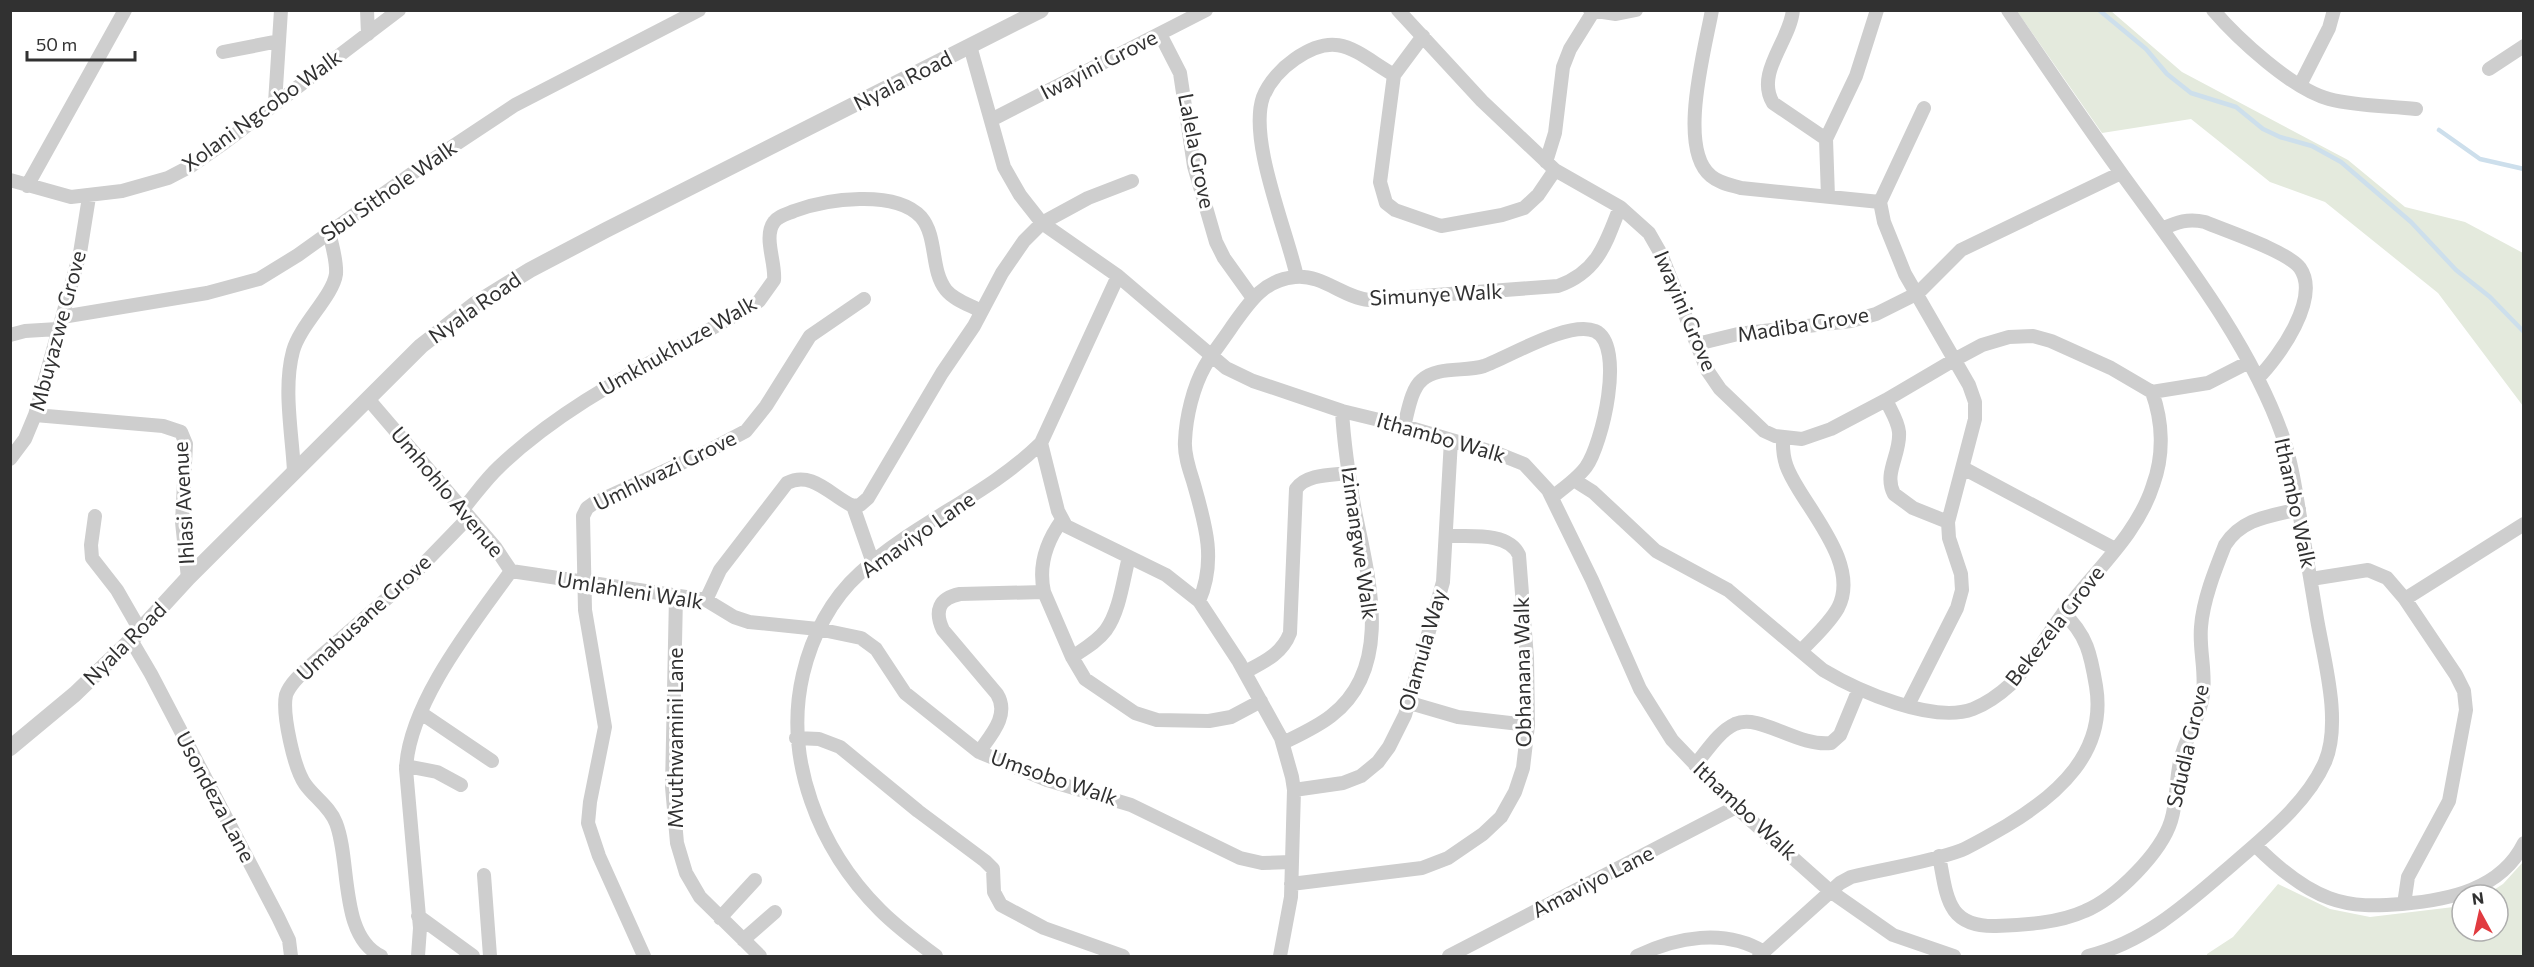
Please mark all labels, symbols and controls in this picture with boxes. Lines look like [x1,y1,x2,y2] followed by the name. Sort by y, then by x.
[1036,23,1161,104] street label: Iwayini Grove
[27,24,135,62] scale bar
[36,33,77,55] text: 50 m
[177,44,346,176] street label: Xolani Ngcobo Walk
[849,44,956,115] street label: Nyala Road
[1174,91,1221,210] street label: Lalela Grove
[316,134,461,246] street label: Sbu Sithole Walk
[1650,247,1723,374] street label: Iwayini Grove
[23,248,90,414] street label: Mbuyazwe Grove
[423,266,525,348] street label: Nyala Road
[1369,278,1503,309] street label: Simunye Walk
[594,290,760,400] street label: Umkhukhuze Walk
[1735,301,1870,346] street label: Madiba Grove
[1374,406,1509,467] street label: Ithambo Walk
[386,421,510,561] street label: Umhohlo Avenue
[589,424,740,515] street label: Umhlwazi Grove
[2270,435,2323,570] street label: Ithambo Walk
[167,441,198,565] street label: Ihlasi Avenue
[1337,465,1384,621] street label: Izimangwe Walk
[856,485,979,582] street label: Amaviyo Lane
[291,549,435,685] street label: Umabusane Grove
[1999,560,2108,690] street label: Bekezela Grove
[555,566,705,613] street label: Umlahleni Walk
[1392,586,1451,713] street label: Olamula Way
[77,596,171,690] street label: Nyala Road
[1508,596,1535,748] street label: Obhanana Walk
[662,647,687,829] street label: Mvuthwamini Lane
[2160,682,2213,810] street label: Sdudla Grove
[171,727,261,866] street label: Usondeza Lane
[988,743,1121,810] street label: Umsobo Walk
[1689,755,1803,864] street label: Ithambo Walk
[1527,839,1657,922] street label: Amaviyo Lane
[2450,883,2510,943] north arrow
[2471,887,2485,908] text: N

